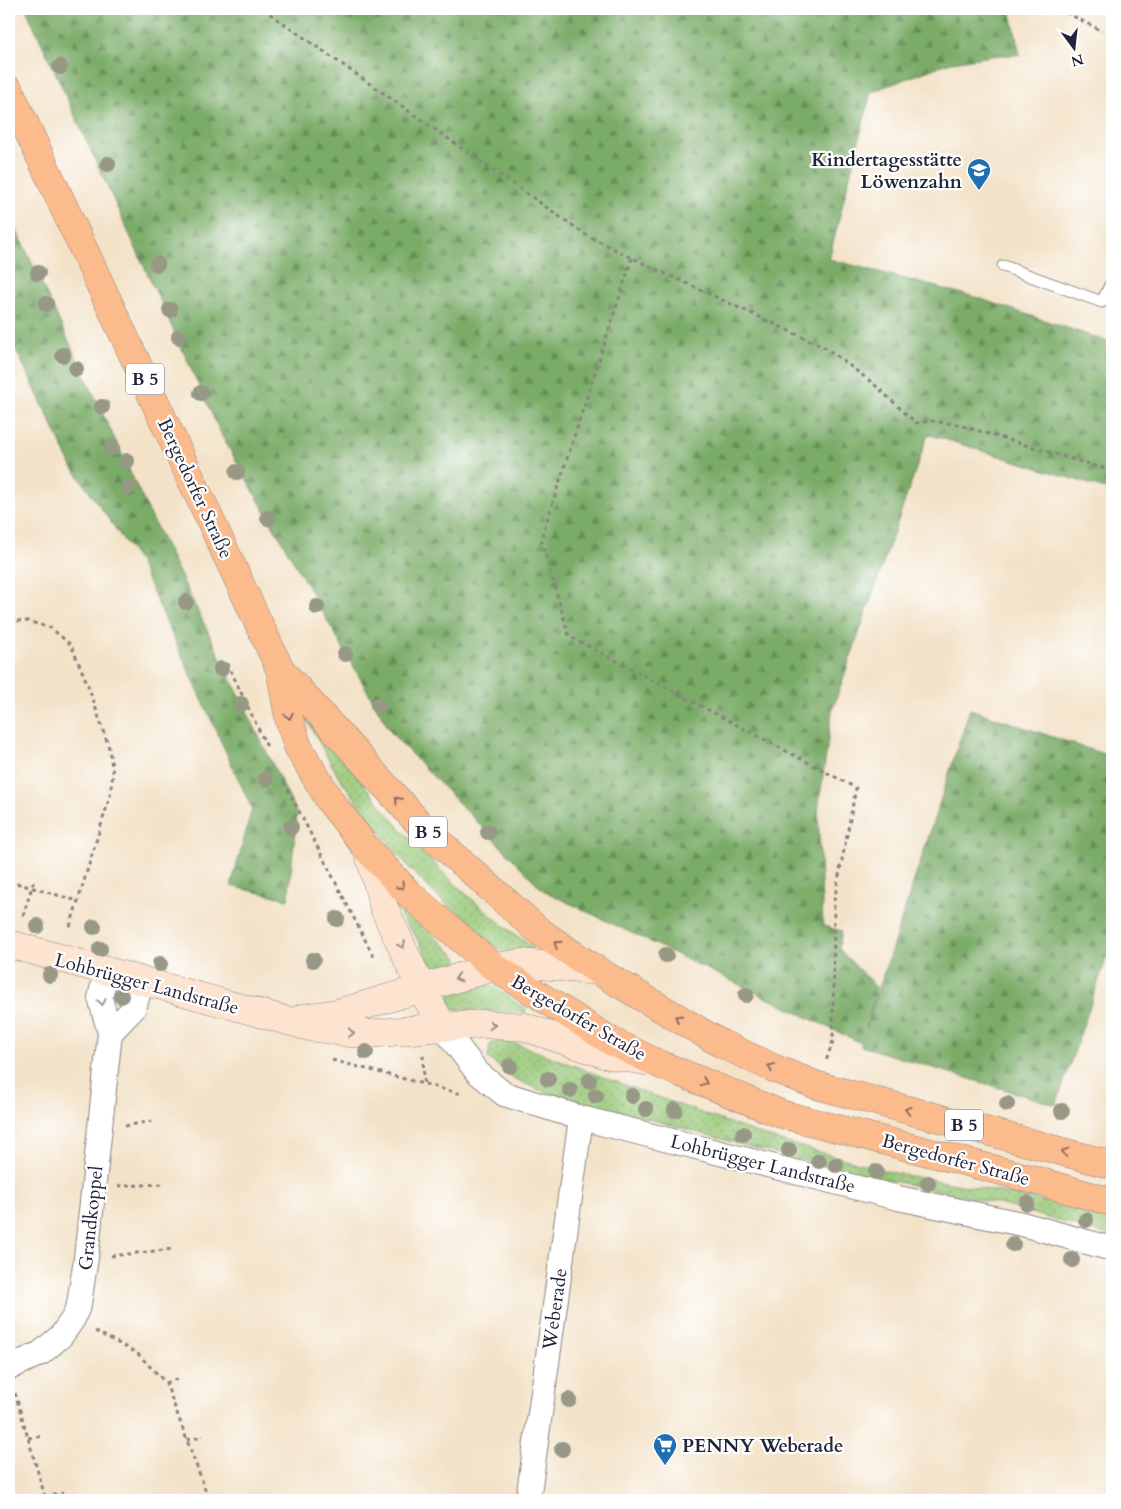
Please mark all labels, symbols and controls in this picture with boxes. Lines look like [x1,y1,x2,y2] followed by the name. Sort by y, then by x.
[1048,22,1098,72] north arrow
[1069,49,1086,71] text: N
[811,147,963,195] place label: Kindertagesstätte Löwenzahn
[966,157,992,191] school or university icon: Kindertagesstätte Löwenzahn
[126,364,164,394] road number: B 5
[151,414,239,563] street label: Bergedorfer Straße
[283,712,294,721] one-way arrow
[395,797,404,806] one-way arrow
[409,816,447,848] road number: B 5
[395,880,404,889] one-way arrow
[395,940,405,949] one-way arrow
[554,941,563,950] one-way arrow
[52,947,242,1021] street label: Lohbrügger Landstraße
[506,969,651,1067] street label: Bergedorfer Straße
[454,972,463,982] one-way arrow
[97,998,107,1007] one-way arrow
[675,1015,684,1025] one-way arrow
[488,1019,496,1030] one-way arrow
[347,1027,355,1038] one-way arrow
[767,1063,776,1073] one-way arrow
[699,1076,708,1087] one-way arrow
[905,1105,913,1115] one-way arrow
[945,1110,983,1140] road number: B 5
[668,1128,858,1200] street label: Lohbrügger Landstraße
[879,1128,1033,1192] street label: Bergedorfer Straße
[1061,1147,1070,1158] one-way arrow
[73,1164,109,1272] street label: Grandkoppel
[536,1267,574,1353] street label: Weberade
[652,1432,678,1466] supermarket icon: PENNY Weberade
[682,1433,844,1459] place label: PENNY Weberade

